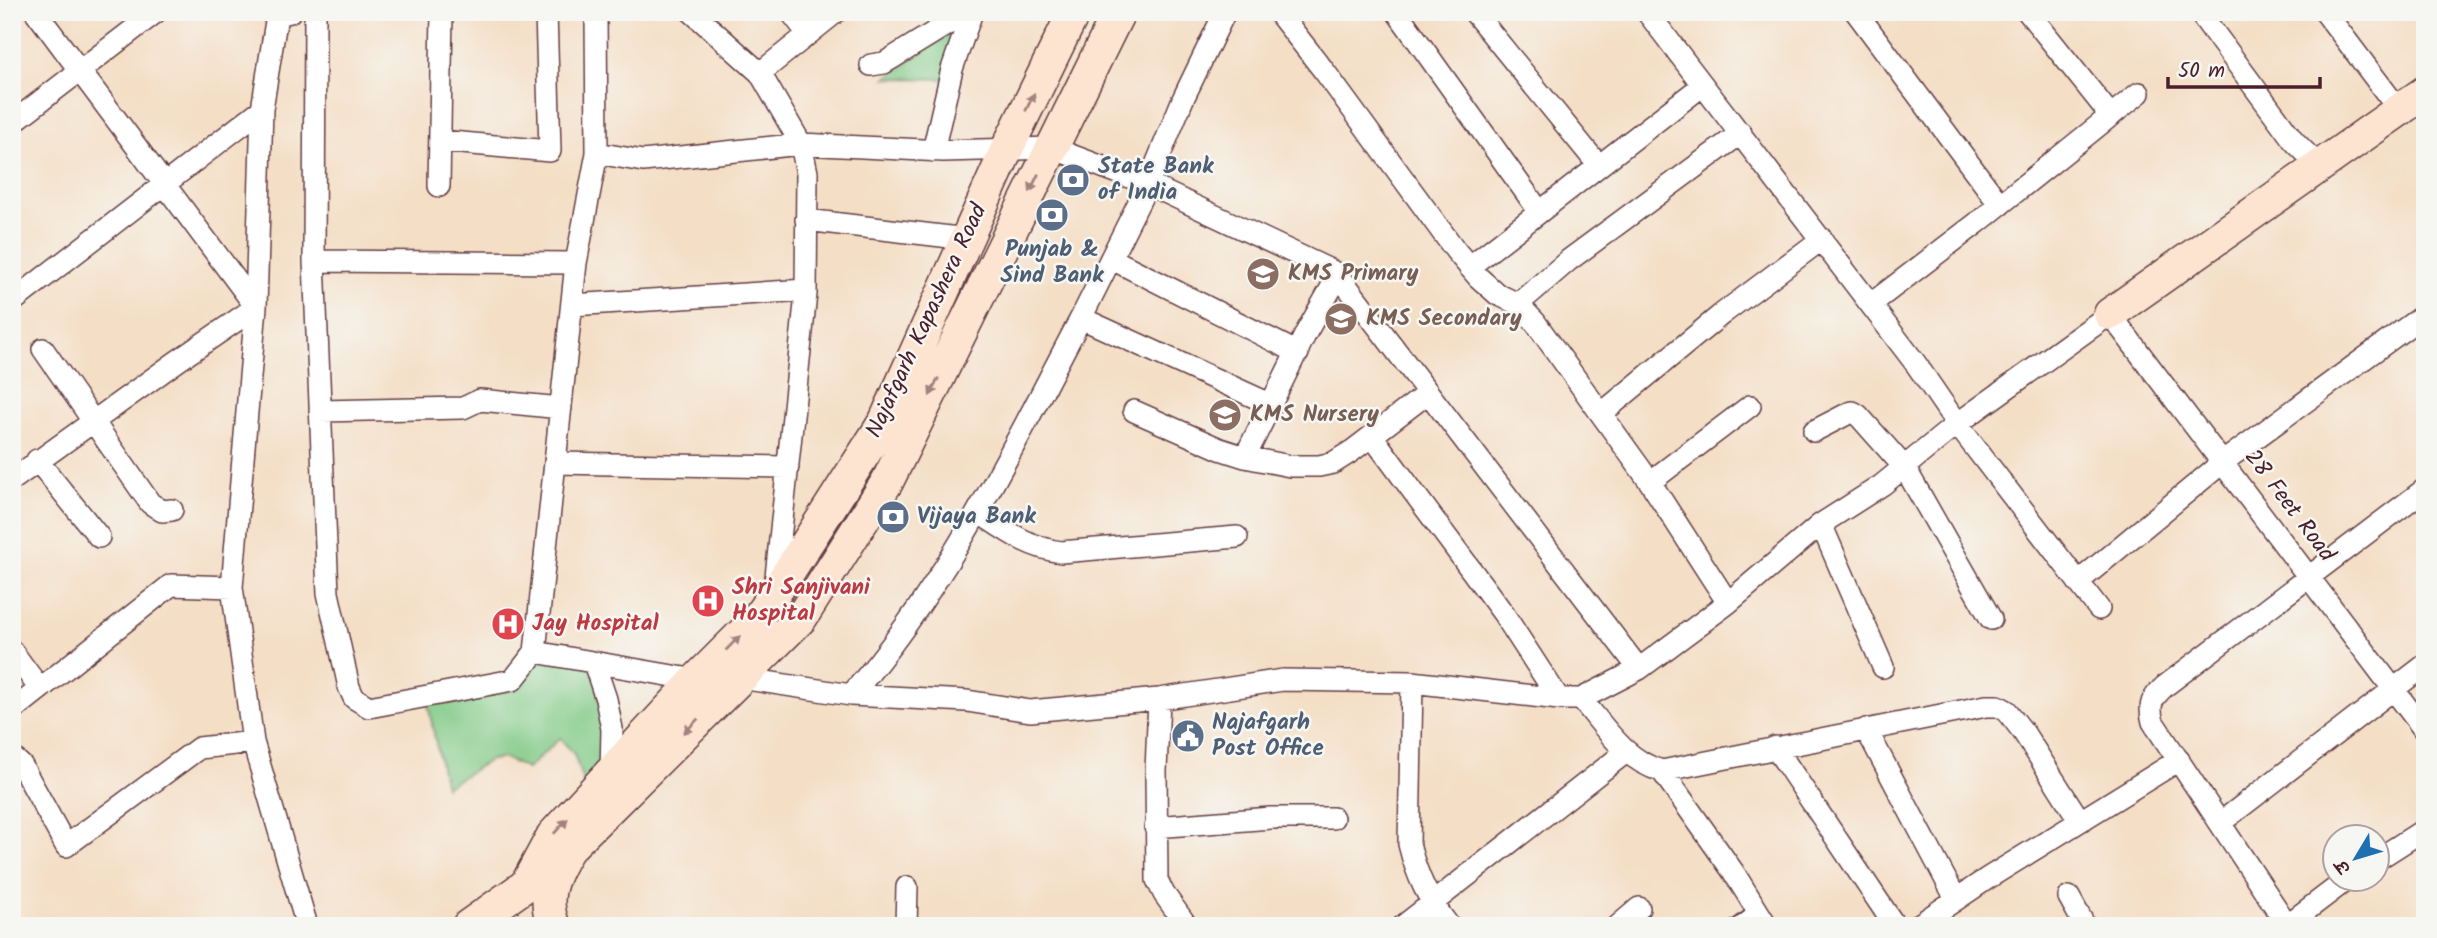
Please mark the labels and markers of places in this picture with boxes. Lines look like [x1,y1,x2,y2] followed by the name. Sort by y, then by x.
[1098,149,1214,211] place label: State Bank of India
[1054,161,1092,199] bank icon: State Bank of India
[1033,196,1071,234] bank icon: Punjab & Sind Bank
[1001,232,1104,294] place label: Punjab & Sind Bank
[1244,255,1282,293] school or university icon: KMS Primary
[1288,256,1419,292] place label: KMS Primary
[1322,300,1360,338] school or university icon: KMS Secondary
[1366,301,1522,337] place label: KMS Secondary
[1206,396,1244,434] school or university icon: KMS Nursery
[1250,397,1379,433] place label: KMS Nursery
[874,498,912,536] bank icon: Vijaya Bank
[917,499,1036,535] place label: Vijaya Bank
[732,570,871,632] place label: Shri Sanjivani Hospital
[689,582,727,620] hospital icon: Shri Sanjivani Hospital
[489,605,527,643] hospital icon: Jay Hospital
[532,606,659,642] place label: Jay Hospital
[1212,705,1324,767] place label: Najafgarh Post Office
[1169,717,1207,755] public building icon: Najafgarh Post Office

